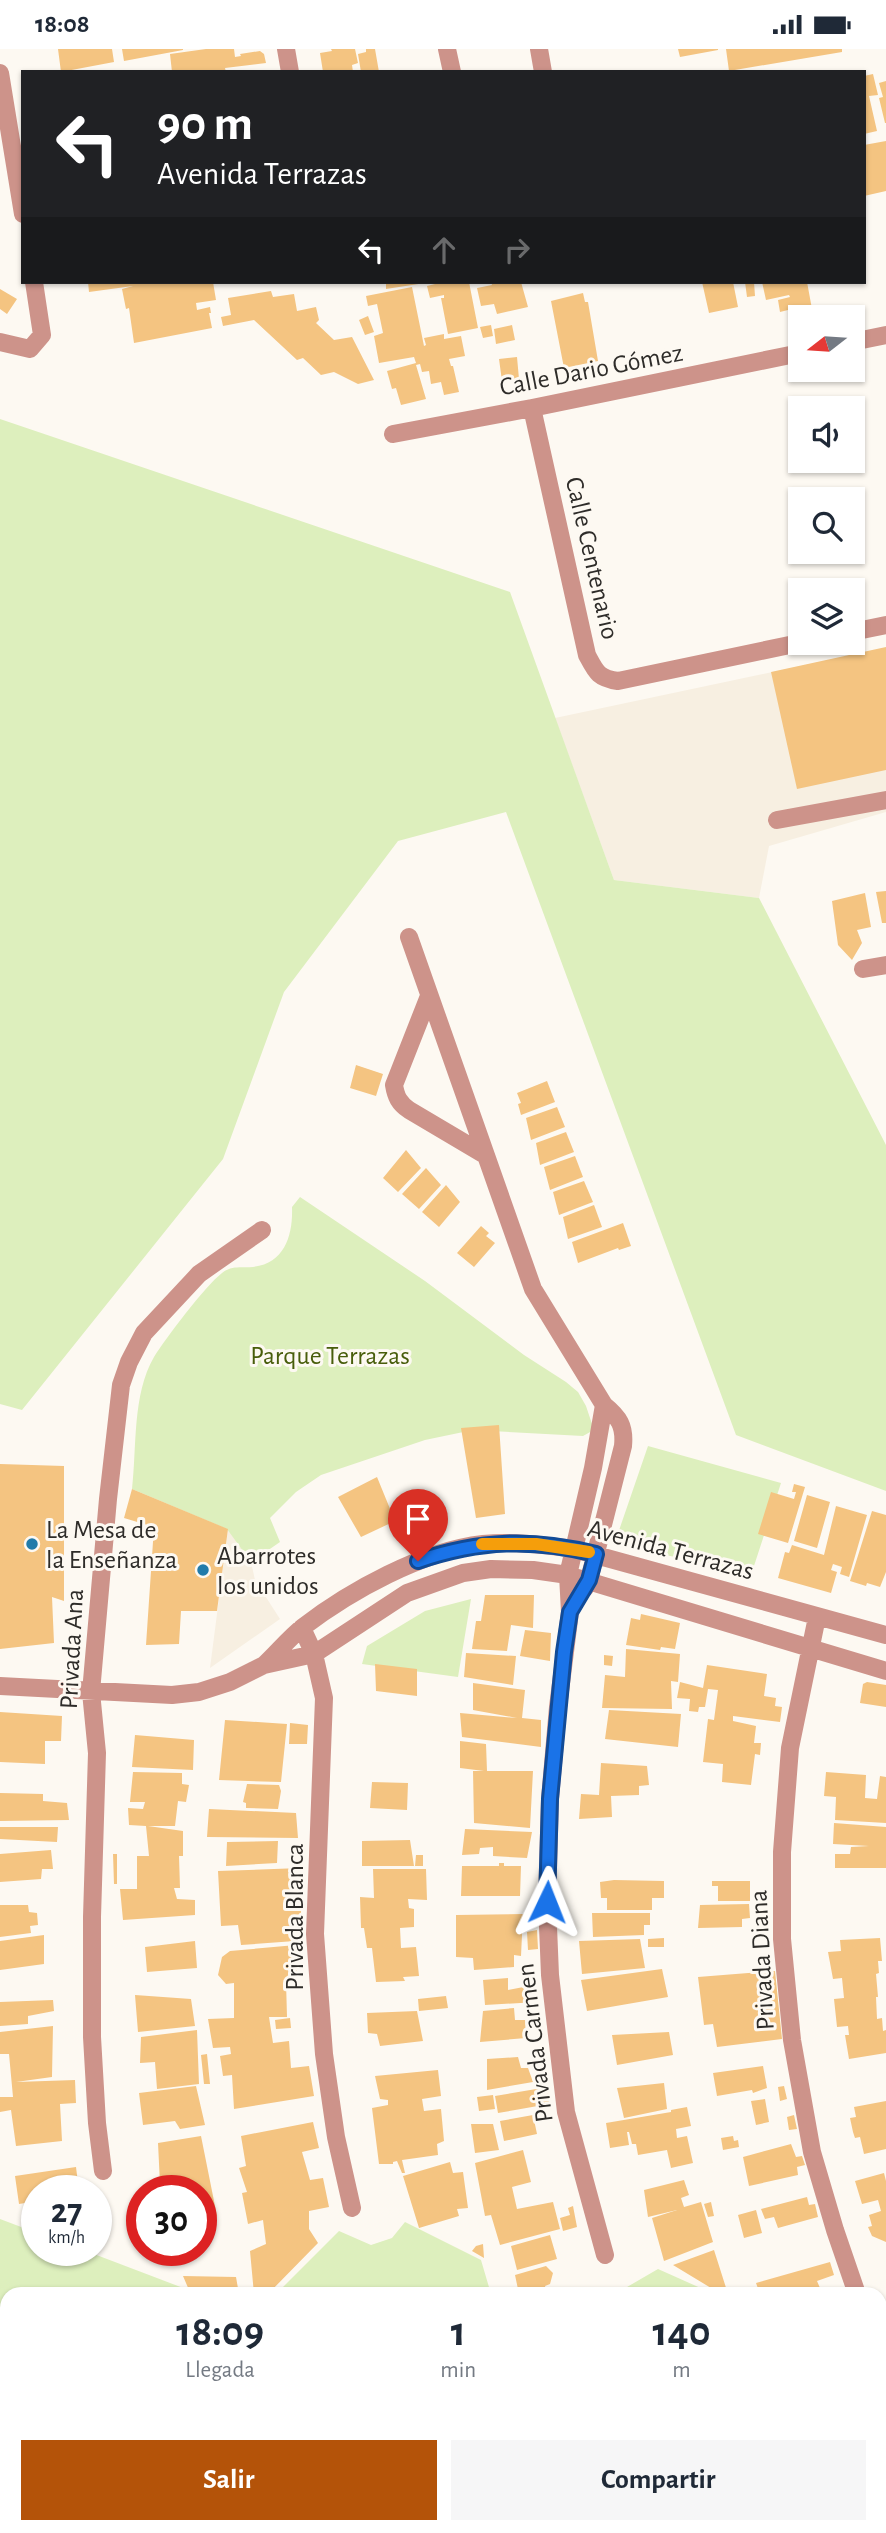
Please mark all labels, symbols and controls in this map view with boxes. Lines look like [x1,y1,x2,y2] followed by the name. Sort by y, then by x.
[35,11,90,37] text: 18:08
[42,98,133,189] icon: left
[157,100,253,149] text: 90 m
[157,158,367,190] text: Avenida Terrazas
[352,231,390,269] icon: left
[425,231,463,269] icon: ahead
[498,231,536,269] icon: right
[788,305,864,381] north arrow
[788,305,865,655] map controls
[497,339,685,400] street label: Calle Dario Gómez
[788,396,865,473] button: sound
[561,475,623,642] street label: Calle Centenario
[788,487,865,564] button: search
[788,578,865,655] button: layers
[250,1343,410,1369] park label: Parque Terrazas
[388,1489,448,1561] pin
[399,1500,437,1538] icon: arrive
[585,1515,756,1585] street label: Avenida Terrazas
[46,1517,177,1573] place label: La Mesa de la Enseñanza
[24,1536,40,1552] marker: La Mesa de la Enseñanza
[217,1543,319,1599] place label: Abarrotes los unidos
[195,1562,211,1578] marker: Abarrotes los unidos
[56,1588,88,1710] street label: Privada Ana
[282,1843,308,1991] street label: Privada Blanca
[510,1865,584,1939] position arrow
[745,1889,779,2031] street label: Privada Diana
[512,1962,558,2124] street label: Privada Carmen
[126,2175,217,2266] speed limit sign: 30
[51,2194,82,2229] text: 27
[48,2229,85,2247] text: km/h
[176,2311,264,2353] text: 18:09
[451,2311,466,2353] text: 1
[653,2311,711,2353] text: 140
[185,2359,255,2382] text: Llegada
[440,2359,476,2382] text: min
[672,2359,691,2382] text: m
[21,2440,437,2520] button: Salir
[451,2440,866,2520] button: Compartir

